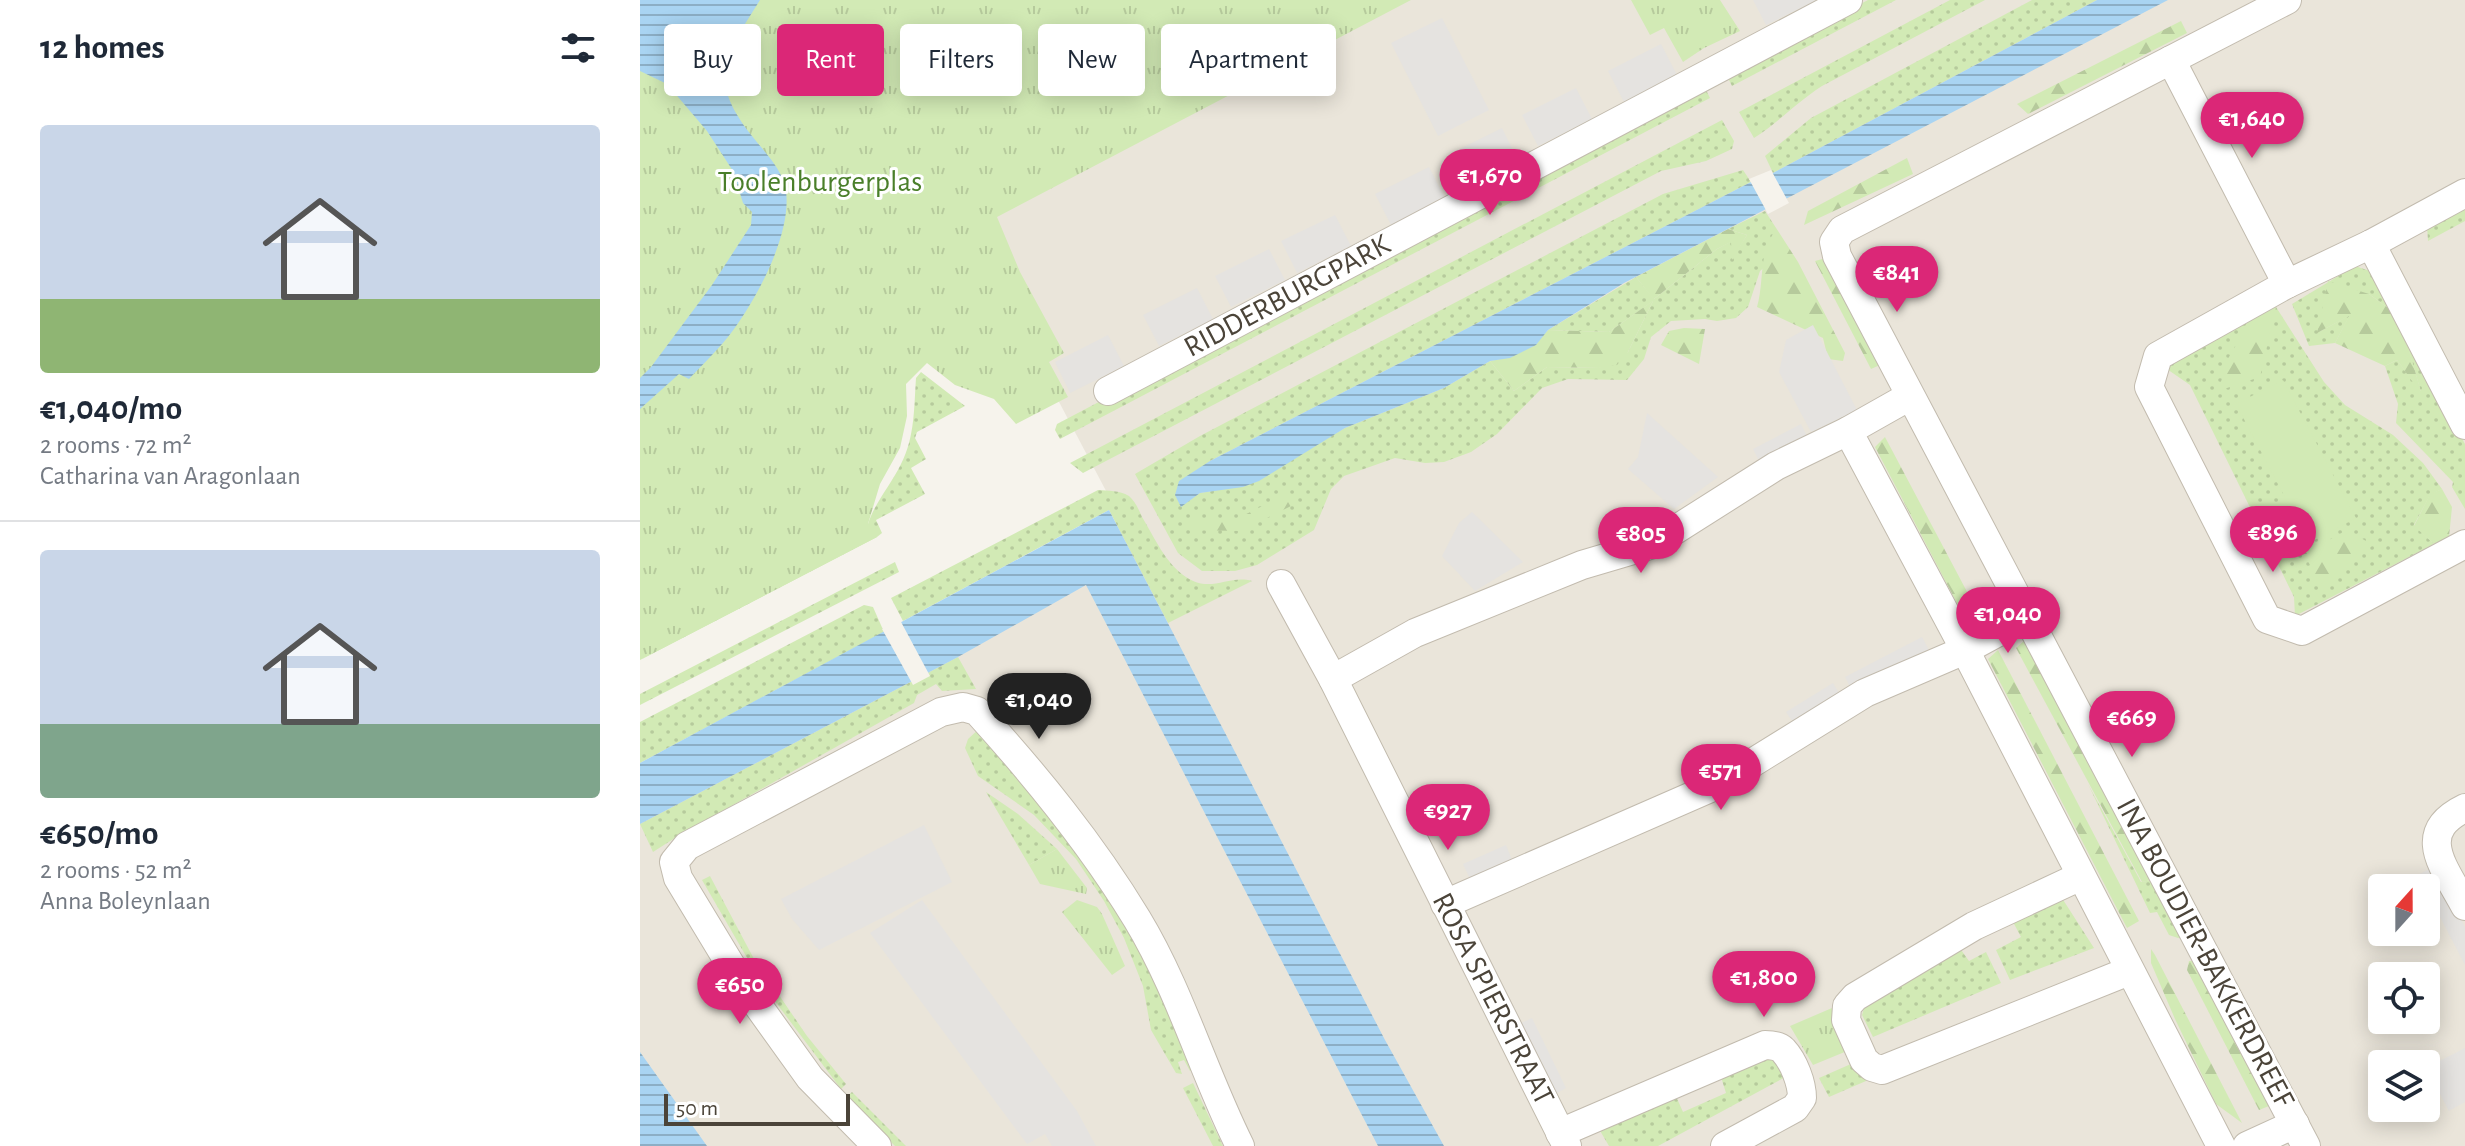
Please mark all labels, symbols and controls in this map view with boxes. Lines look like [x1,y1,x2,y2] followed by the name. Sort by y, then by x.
[664,24,761,96] chip: Buy
[777,24,884,96] chip: Rent
[900,24,1022,96] chip: Filters
[1038,24,1145,96] chip: New
[1161,24,1336,96] chip: Apartment
[556,26,600,70] icon: filters
[40,31,165,65] text: 12 homes
[2187,92,2317,160] pin: €1,640
[2219,105,2285,131] text: €1,640
[1425,149,1555,217] pin: €1,670
[1458,162,1522,188] text: €1,670
[718,167,922,197] park label: Toolenburgerplas
[248,177,392,321] icon: home
[1179,229,1395,363] street label: RIDDERBURGPARK
[1850,246,1944,314] pin: €841
[1873,259,1921,285] text: €841
[40,392,182,426] text: €1,040/mo
[40,432,192,458] text: 2 rooms · 72 m²
[40,463,301,489] text: Catharina van Aragonlaan
[2226,506,2320,574] pin: €896
[1594,507,1688,575] pin: €805
[2248,519,2298,545] text: €896
[1616,520,1666,546] text: €805
[1943,587,2073,655] pin: €1,040
[1974,600,2042,626] text: €1,040
[248,602,392,746] icon: home
[974,673,1104,741] pin: €1,040
[1005,686,1073,712] text: €1,040
[2085,691,2179,759] pin: €669
[2107,704,2157,730] text: €669
[1674,744,1768,812] pin: €571
[1699,757,1743,783] text: €571
[1401,784,1495,852] pin: €927
[2111,794,2300,1113] street label: INA BOUDIER-BAKKERDREEF
[1424,797,1472,823] text: €927
[40,817,159,851] text: €650/mo
[40,857,192,883] text: 2 rooms · 52 m²
[2368,874,2440,946] north arrow
[2368,874,2440,1122] map controls
[40,888,211,914] text: Anna Boleynlaan
[1427,888,1560,1110] street label: ROSA SPIERSTRAAT
[1699,951,1829,1019] pin: €1,800
[693,958,787,1026] pin: €650
[2368,962,2440,1034] button: locate
[1730,964,1798,990] text: €1,800
[715,971,765,997] text: €650
[2368,1050,2440,1122] button: layers
[664,1090,850,1126] scale bar
[676,1097,718,1119] text: 50 m

